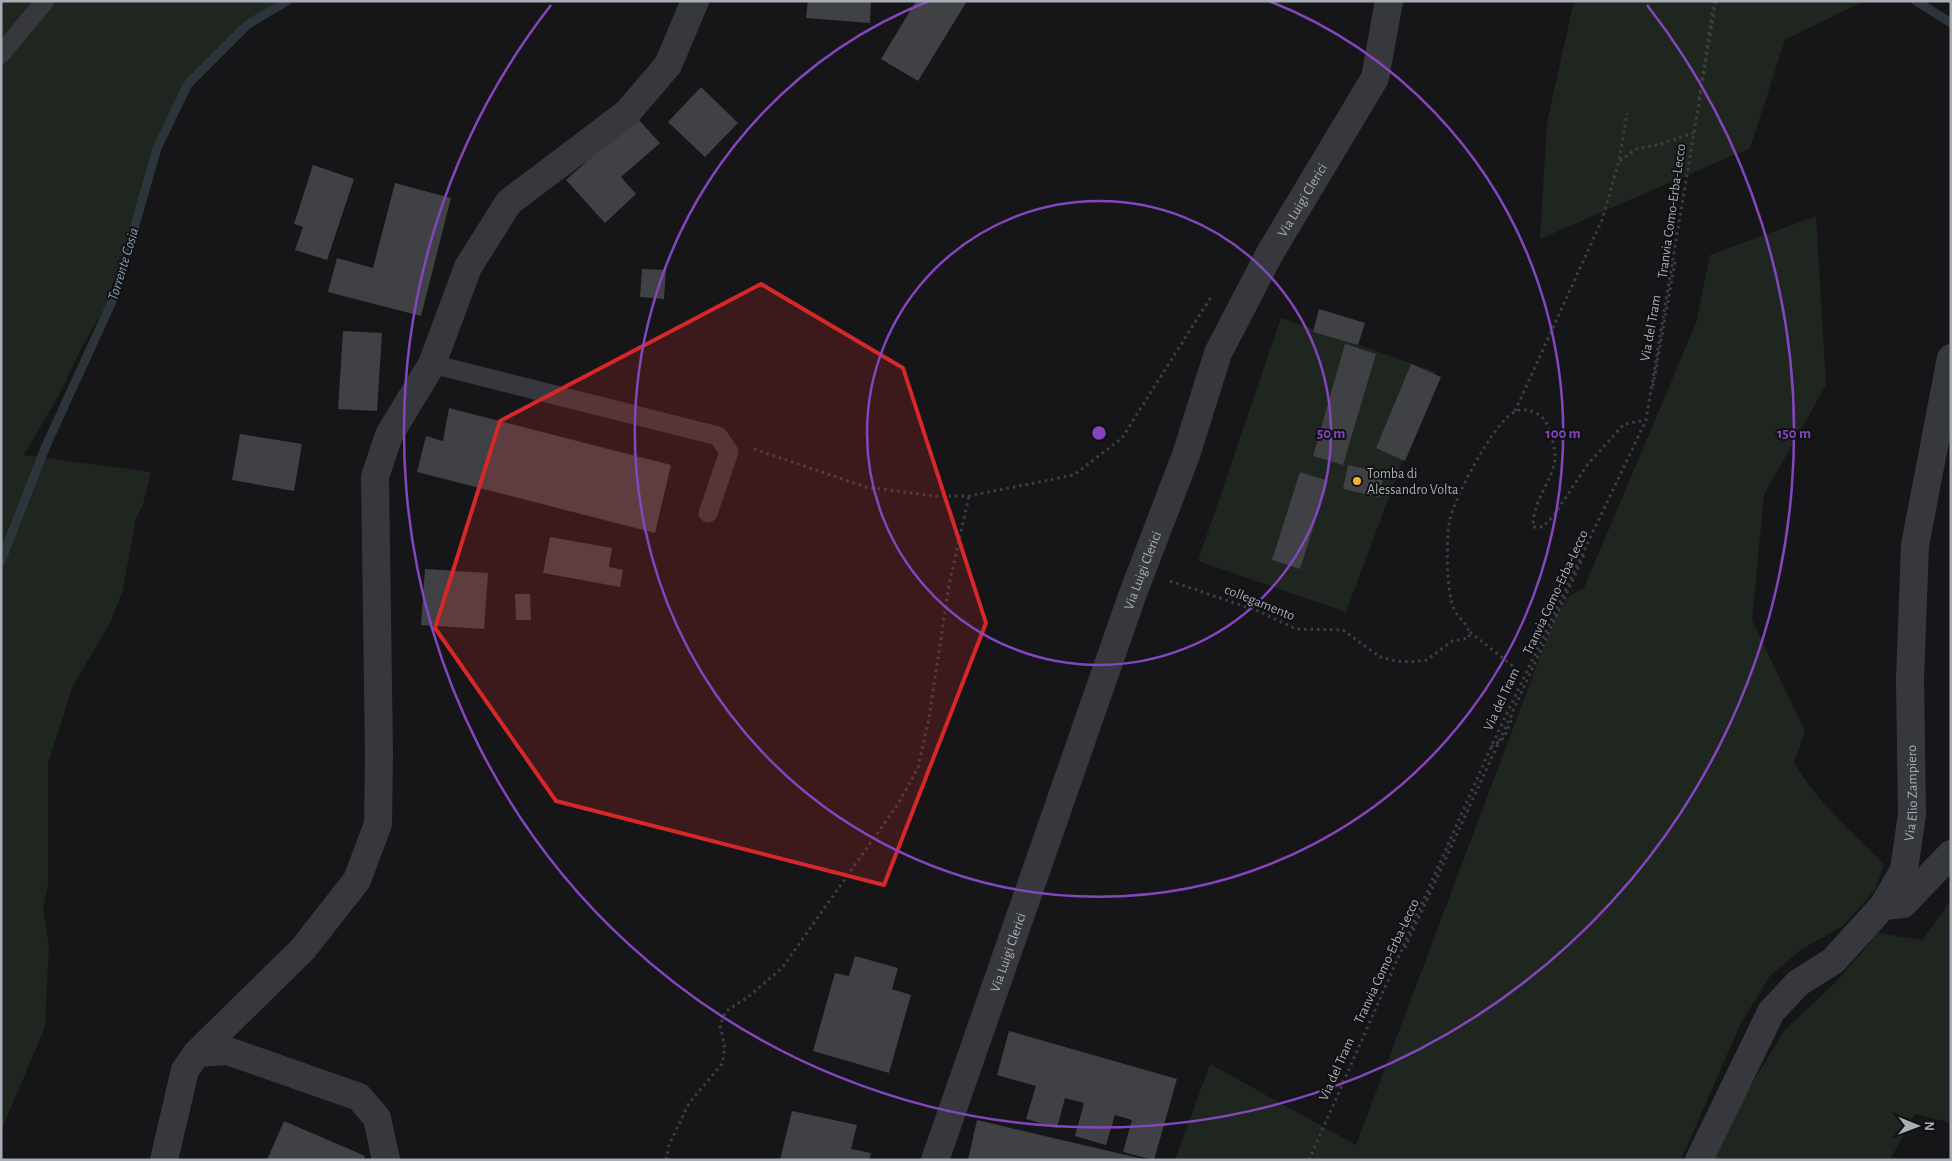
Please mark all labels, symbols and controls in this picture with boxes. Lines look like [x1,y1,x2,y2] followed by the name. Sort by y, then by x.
[1656,143,1688,279] street label: Tranvia Como-Erba-Lecco
[1275,161,1330,239] street label: Via Luigi Clerici
[105,226,142,302] water label: Torrente Cosia
[1638,294,1664,363] street label: Via del Tram
[1090,424,1108,442] centre of rings
[1317,426,1345,441] text: 50 m
[1545,426,1581,441] text: 100 m
[1777,426,1811,441] text: 150 m
[1367,467,1459,497] place label: Tomba di Alessandro Volta
[1351,475,1363,487] marker: Tomba di Alessandro Volta
[1521,528,1591,657] street label: Tranvia Como-Erba-Lecco
[1122,529,1164,612] street label: Via Luigi Clerici
[1222,582,1297,623] street label: collegamento
[1481,666,1522,733] street label: Via del Tram
[1902,745,1920,842] street label: Via Elio Zampiero
[1352,897,1422,1026] street label: Tranvia Como-Erba-Lecco
[988,911,1029,994] street label: Via Luigi Clerici
[1317,1036,1357,1103] street label: Via del Tram
[1892,1101,1942,1151] north arrow
[1922,1121,1936,1131] text: N

